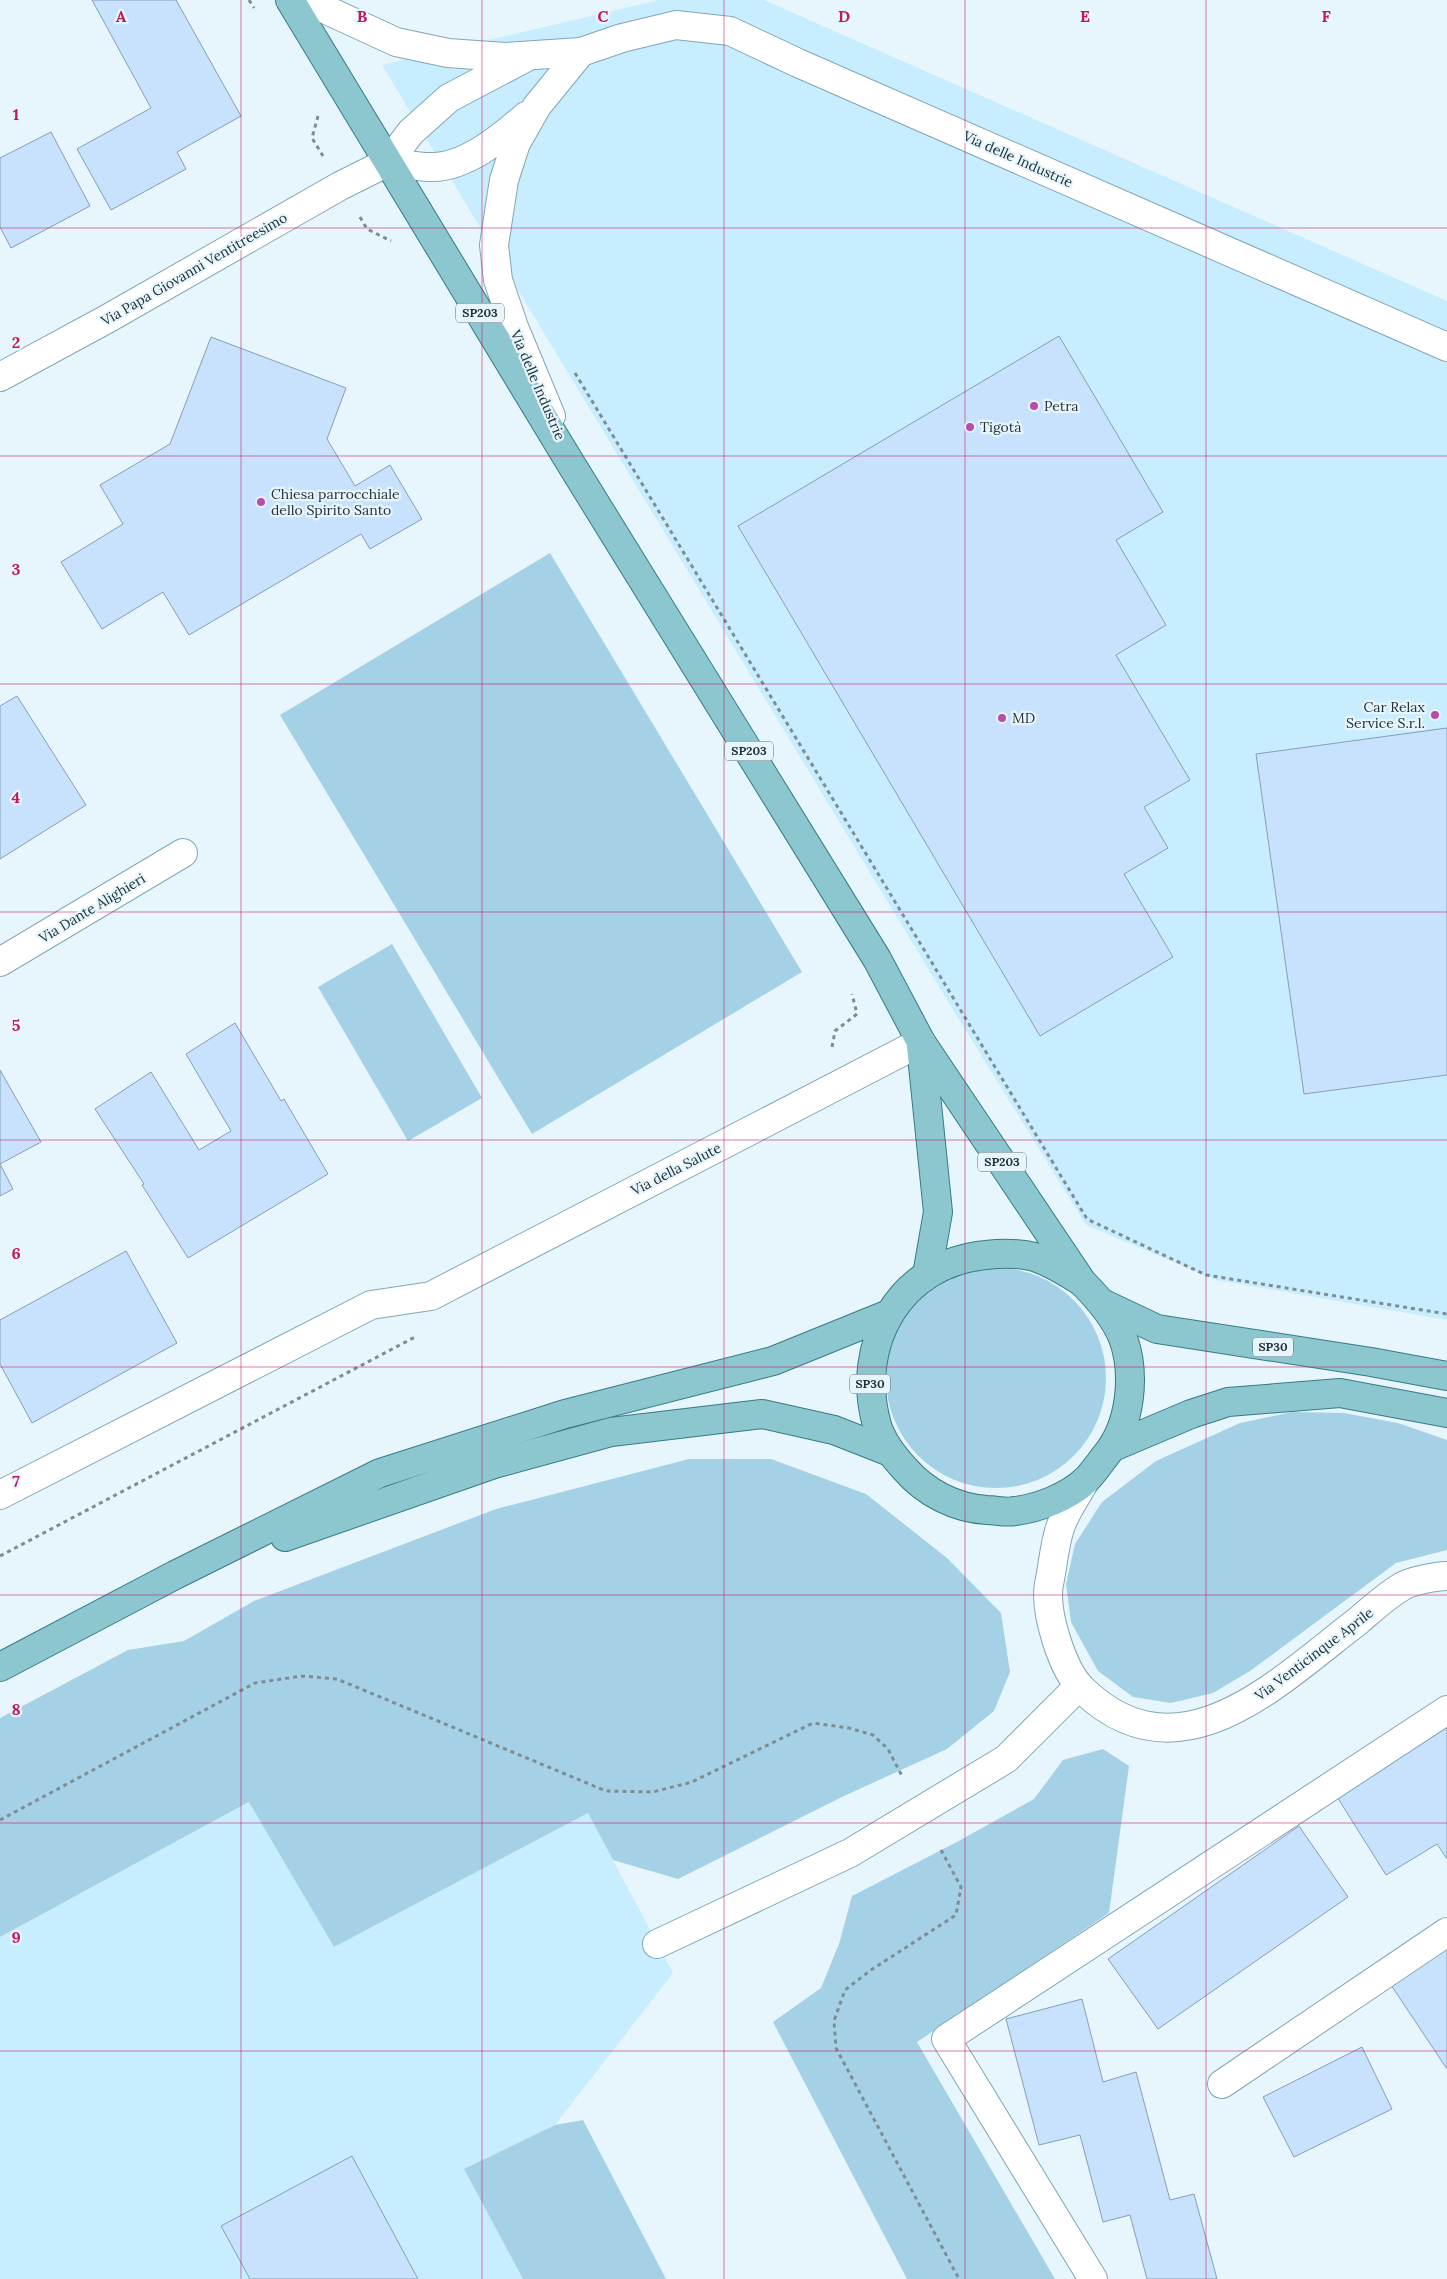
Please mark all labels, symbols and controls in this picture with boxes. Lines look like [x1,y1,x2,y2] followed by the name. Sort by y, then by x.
[116,6,127,26] text: A
[357,6,368,26] text: B
[597,6,609,26] text: C
[838,6,850,26] text: D
[1080,6,1090,26] text: E
[1321,6,1331,26] text: F
[13,104,19,124] text: 1
[960,126,1076,191] street label: Via delle Industrie
[97,208,290,330] street label: Via Papa Giovanni Ventitreesimo
[456,304,504,322] road number: SP203
[506,326,569,443] street label: Via delle Industrie
[12,332,20,352] text: 2
[1044,397,1078,415] place label: Petra
[1028,400,1040,412] marker: Petra
[980,418,1021,436] place label: Tigotà
[964,421,976,433] marker: Tigotà
[271,485,400,519] place label: Chiesa parrocchiale dello Spirito Santo
[255,496,267,508] marker: Chiesa parrocchiale dello Spirito Santo
[12,559,21,579] text: 3
[1346,698,1426,732] place label: Car Relax Service S.r.l.
[1012,709,1035,727] place label: MD
[1429,709,1441,721] marker: Car Relax Service S.r.l.
[996,712,1008,724] marker: MD
[725,741,773,760] road number: SP203
[12,787,21,807] text: 4
[35,869,149,947] street label: Via Dante Alighieri
[12,1015,21,1035] text: 5
[627,1138,724,1200] street label: Via della Salute
[978,1152,1026,1172] road number: SP203
[11,1243,21,1263] text: 6
[1253,1338,1293,1356] road number: SP30
[850,1375,890,1394] road number: SP30
[12,1471,20,1491] text: 7
[1250,1603,1377,1705] street label: Via Venticinque Aprile
[11,1699,21,1719] text: 8
[11,1927,21,1947] text: 9

